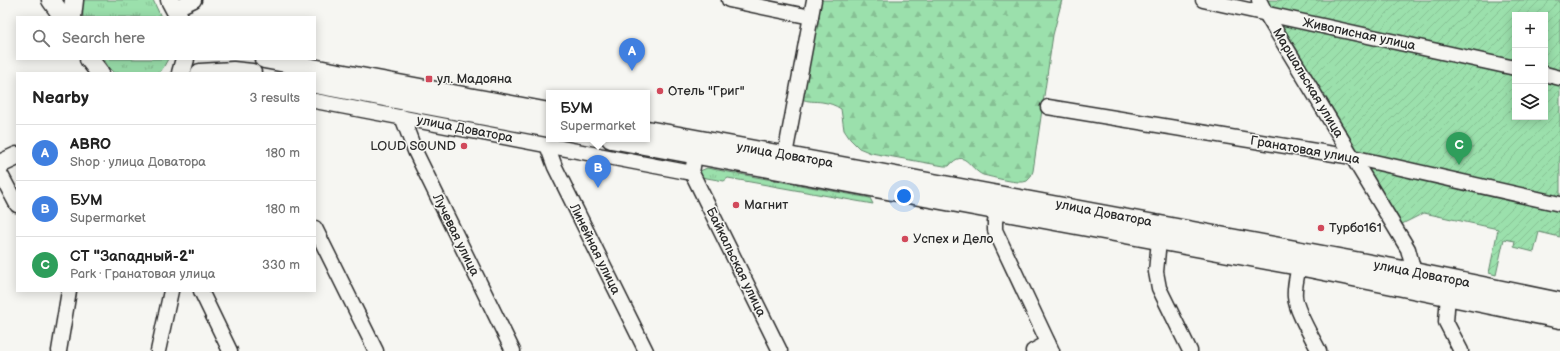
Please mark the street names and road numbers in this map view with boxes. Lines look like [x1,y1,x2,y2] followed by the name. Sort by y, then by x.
[1301,14,1417,54] street label: Живописная улица
[1269,25,1347,141] street label: Маршальская улица
[416,112,515,146] street label: улица Доватора
[1249,132,1361,168] street label: Гранатовая улица
[736,139,835,171] street label: улица Доватора
[429,190,483,279] street label: Лучевая улица
[1055,196,1154,230] street label: улица Доватора
[566,200,624,297] street label: Линейная улица
[703,205,770,320] street label: Байкальская улица
[1373,257,1472,291] street label: улица Доватора

